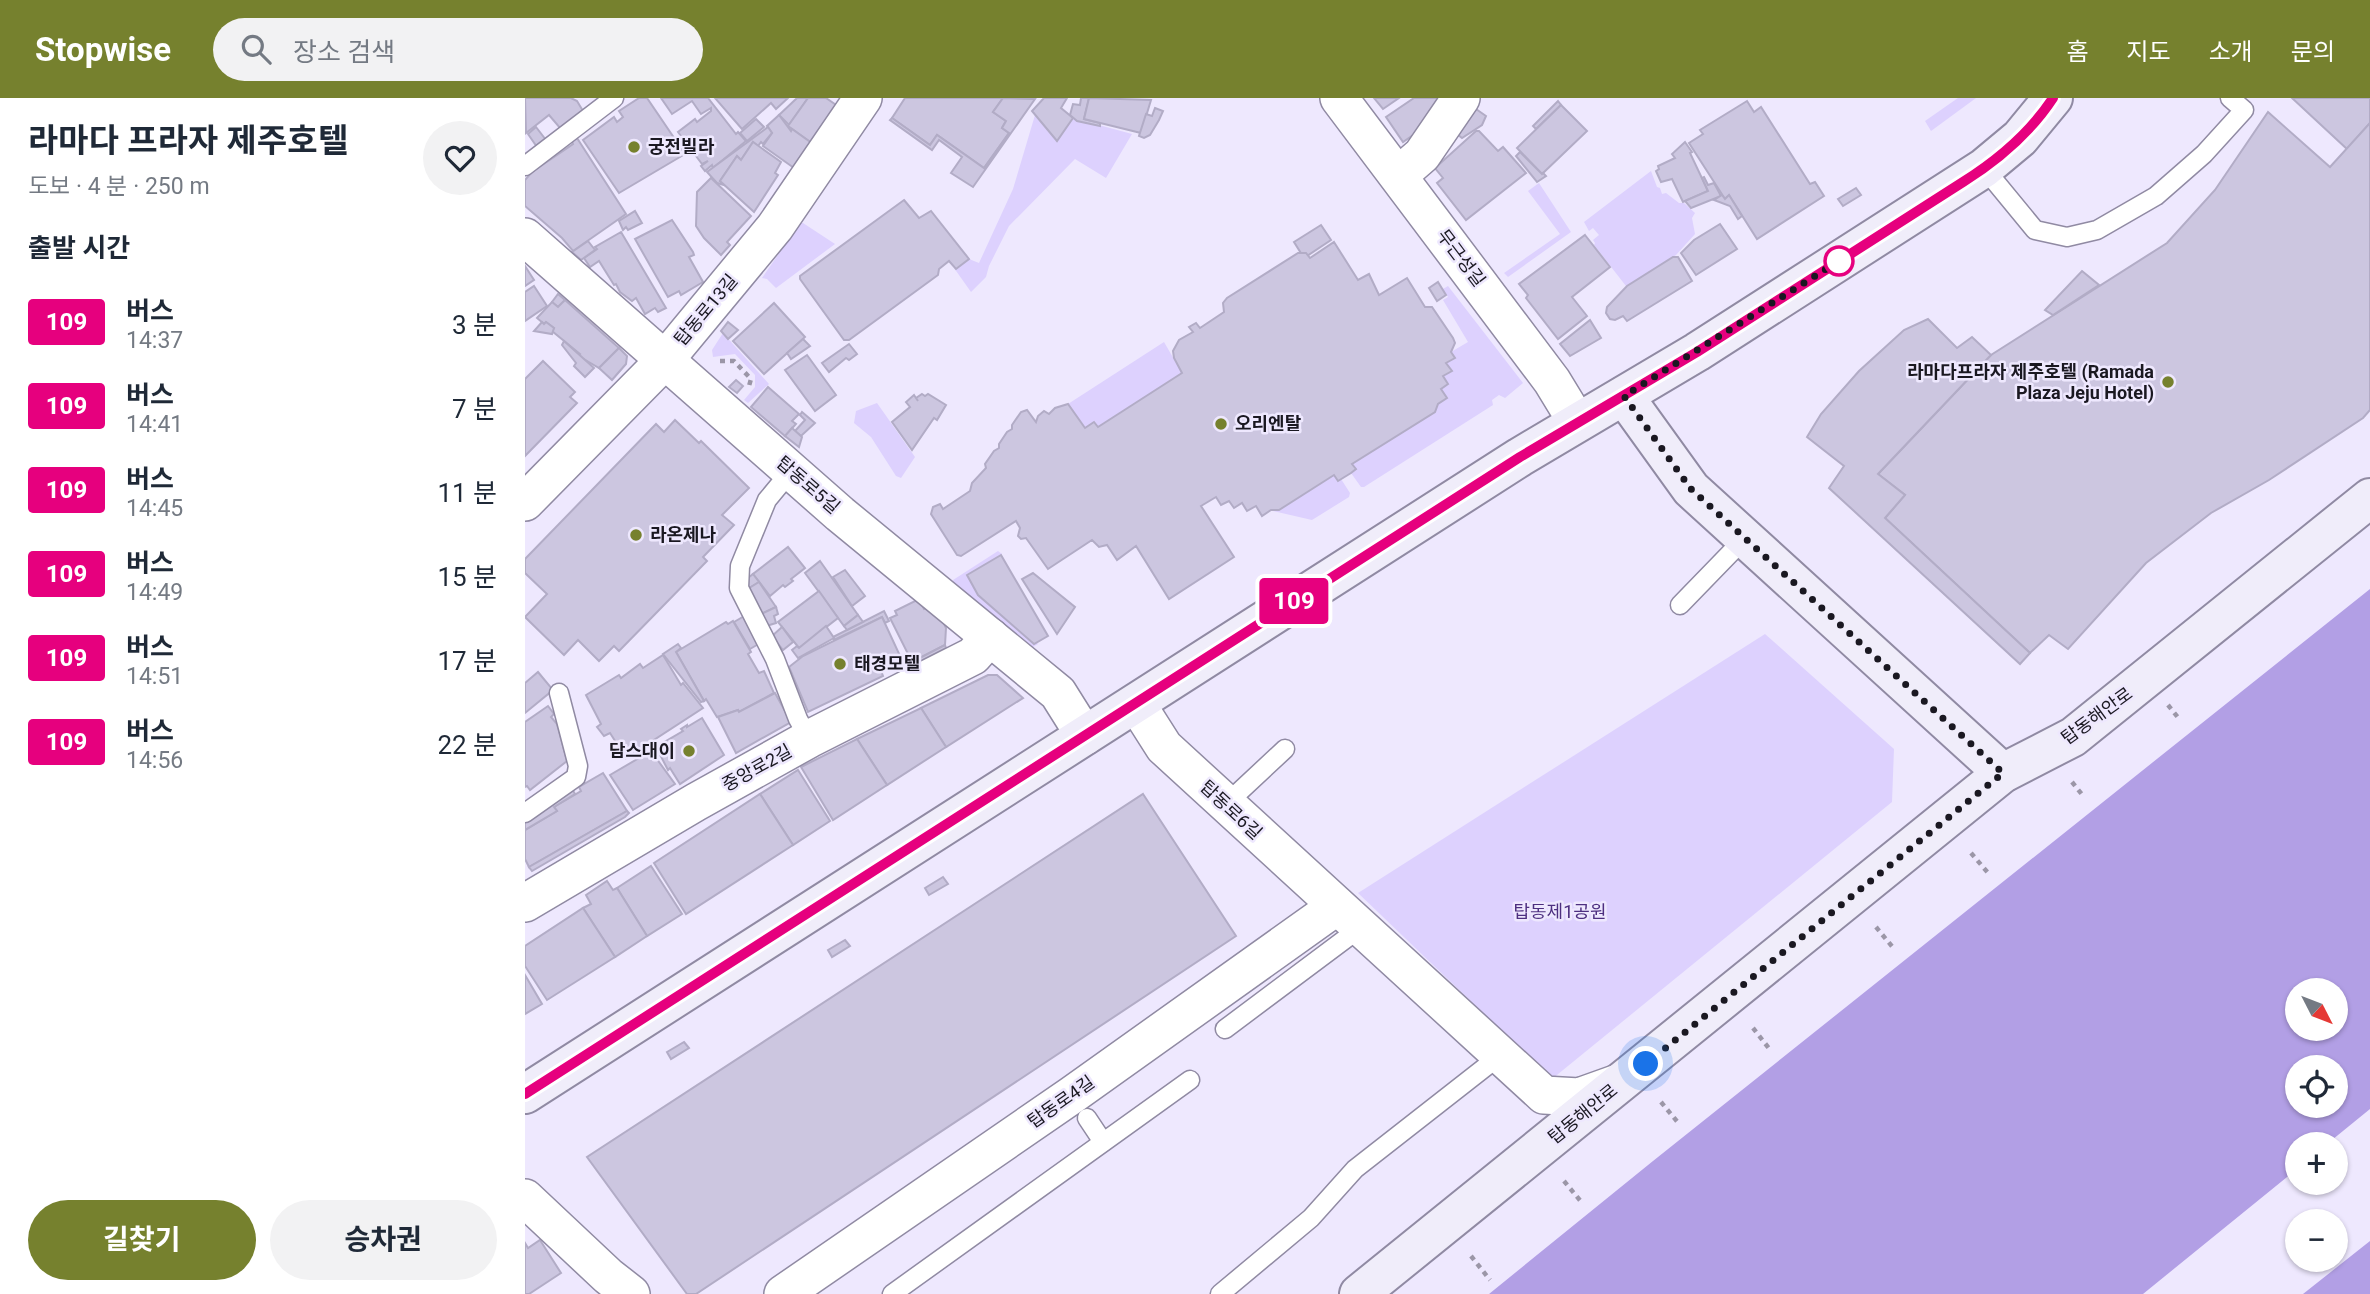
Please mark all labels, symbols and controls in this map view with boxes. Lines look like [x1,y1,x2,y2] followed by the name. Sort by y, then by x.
[213,18,703,81] search box
[35,30,171,69] text: Stopwise
[237,30,275,68] icon: search
[293,37,395,67] text: 장소 검색
[2066,38,2088,66] text: 홈
[2126,38,2171,66] text: 지도
[2209,38,2253,66] text: 소개
[2291,38,2335,66] text: 문의
[28,121,348,160] text: 라마다 프라자 제주호텔
[423,121,497,195] button: heart
[648,136,715,157] place label: 궁전빌라
[626,139,642,155] marker: 궁전빌라
[28,173,210,200] text: 도보 · 4 분 · 250 m
[1433,225,1490,290] street label: 무근성길
[28,233,130,263] text: 출발 시간
[1824,246,1854,276] unlabelled marker
[670,270,741,350] street label: 탑동로13길
[126,296,174,326] text: 버스
[46,308,87,336] text: 109
[452,310,497,340] text: 3 분
[126,327,183,354] text: 14:37
[1907,361,2154,404] place label: 라마다프라자 제주호텔 (Ramada Plaza Jeju Hotel)
[2160,374,2176,390] marker: 라마다프라자 제주호텔 (Ramada Plaza Jeju Hotel)
[126,380,174,410] text: 버스
[46,392,87,420] text: 109
[452,394,497,424] text: 7 분
[126,411,183,438] text: 14:41
[1235,413,1302,434] place label: 오리엔탈
[1213,416,1229,432] marker: 오리엔탈
[773,452,844,518] street label: 탑동로5길
[126,464,174,494] text: 버스
[46,476,87,504] text: 109
[437,478,497,508] text: 11 분
[126,495,183,522] text: 14:45
[650,524,716,545] place label: 라온제나
[628,527,644,543] marker: 라온제나
[126,548,174,578] text: 버스
[46,560,87,588] text: 109
[437,562,497,592] text: 15 분
[1254,578,1334,624] line badge: 109
[126,579,183,606] text: 14:49
[1273,587,1315,615] text: 109
[126,632,174,662] text: 버스
[46,644,87,672] text: 109
[437,646,497,676] text: 17 분
[854,653,920,674] place label: 태경모텔
[832,656,848,672] marker: 태경모텔
[126,663,183,690] text: 14:51
[2057,683,2136,748] street label: 탑동해안로
[126,716,174,746] text: 버스
[46,728,87,756] text: 109
[437,730,497,760] text: 22 분
[609,740,675,761] place label: 담스대이
[718,740,795,795] street label: 중앙로2길
[681,743,697,759] marker: 담스대이
[126,747,183,774] text: 14:56
[1196,776,1266,843] street label: 탑동로6길
[1514,901,1606,922] park label: 탑동제1공원
[2285,978,2349,1041] north arrow
[2285,978,2348,1272] map controls
[1628,1046,1663,1081] your location
[2285,1055,2348,1118] button: locate
[1023,1071,1098,1132] street label: 탑동로4길
[1544,1079,1621,1148] street label: 탑동해안로
[2285,1132,2348,1195] button: +
[28,1200,256,1280] button: 길찾기
[270,1200,497,1280] button: 승차권
[2285,1209,2348,1272] button: −

